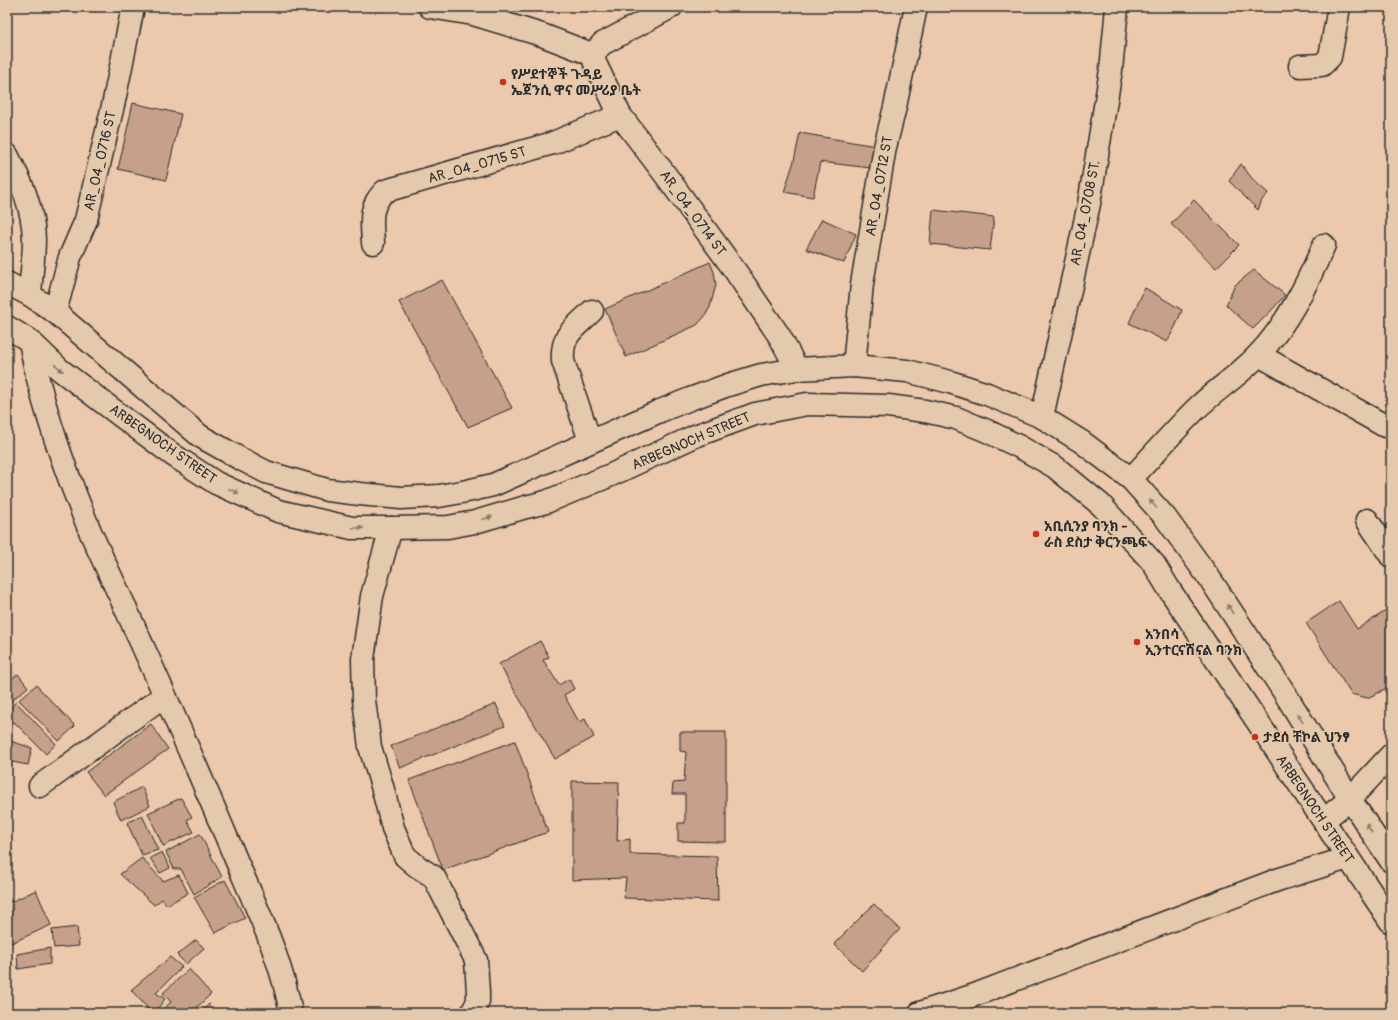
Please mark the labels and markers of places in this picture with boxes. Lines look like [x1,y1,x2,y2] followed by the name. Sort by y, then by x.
[511,66,641,99] place label: የሥደተኞች ጉዳይ ኤጀንሲ ዋና መሥሪያ ቤት
[498,77,508,87] marker: የሥደተኞች ጉዳይ ኤጀንሲ ዋና መሥሪያ ቤት
[1044,518,1148,551] place label: አቢሲንያ ባንክ - ራስ ደስታ ቅርንጫፍ
[1031,529,1041,539] marker: አቢሲንያ ባንክ - ራስ ደስታ ቅርንጫፍ
[1145,626,1242,659] place label: አንበሳ ኢንተርናሽናል ባንክ
[1132,637,1142,647] marker: አንበሳ ኢንተርናሽናል ባንክ
[1263,729,1350,746] place label: ታደሰ ቸኮል ህንፃ
[1250,732,1260,742] marker: ታደሰ ቸኮል ህንፃ

